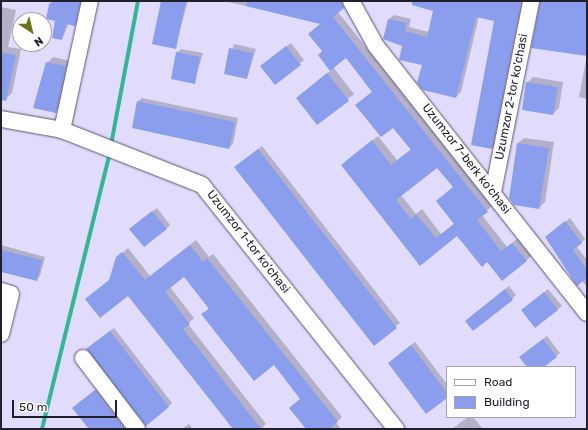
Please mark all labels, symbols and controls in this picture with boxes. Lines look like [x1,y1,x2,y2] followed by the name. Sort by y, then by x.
[12,12,52,52] north arrow
[493,33,531,161] street label: Uzumzor 2-tor ko'chasi
[32,34,46,49] text: N
[418,101,514,217] street label: Uzumzor 7-berk ko'chasi
[203,188,293,296] street label: Uzumzor 1-tor ko‘chasi
[446,366,576,418] legend
[484,375,512,389] text: Road
[14,392,119,418] scale bar
[484,395,530,409] text: Building
[19,400,47,414] text: 50 m

